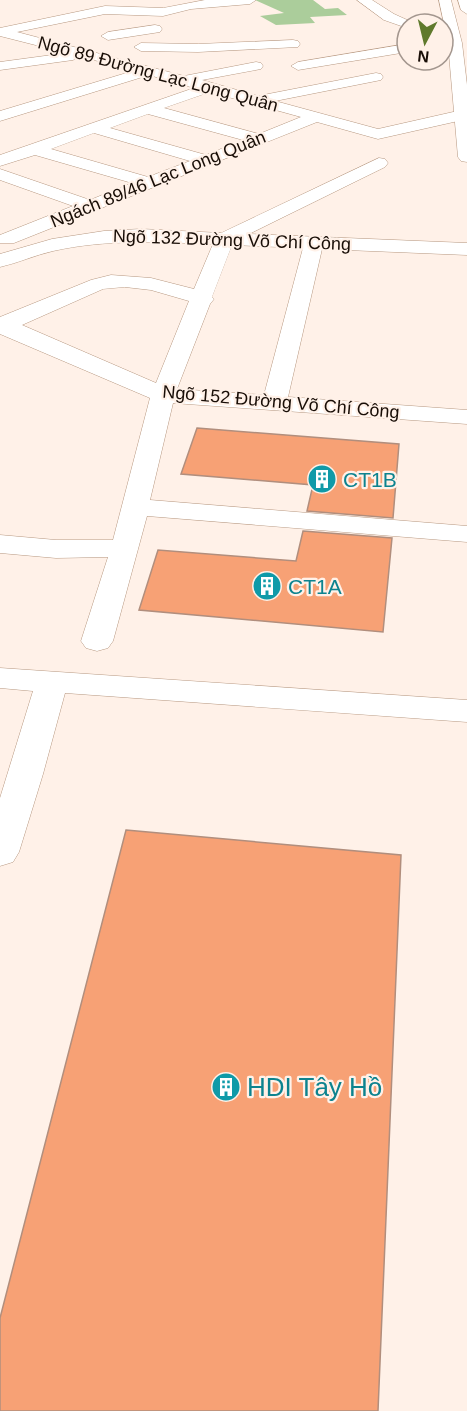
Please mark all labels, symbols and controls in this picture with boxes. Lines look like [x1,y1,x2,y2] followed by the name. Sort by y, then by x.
[395,12,455,72] north arrow
[36,32,280,116] street label: Ngõ 89 Đường Lạc Long Quân
[416,47,430,66] text: N
[48,127,268,231] street label: Ngách 89/46 Lạc Long Quân
[113,226,351,254] street label: Ngõ 132 Đường Võ Chí Công
[162,382,400,422] street label: Ngõ 152 Đường Võ Chí Công
[306,463,338,495] building icon: CT1B
[343,468,397,491] place label: CT1B
[251,570,283,602] building icon: CT1A
[288,575,342,598] place label: CT1A
[210,1071,242,1103] building icon: HDI Tây Hồ
[247,1072,382,1102] place label: HDI Tây Hồ

